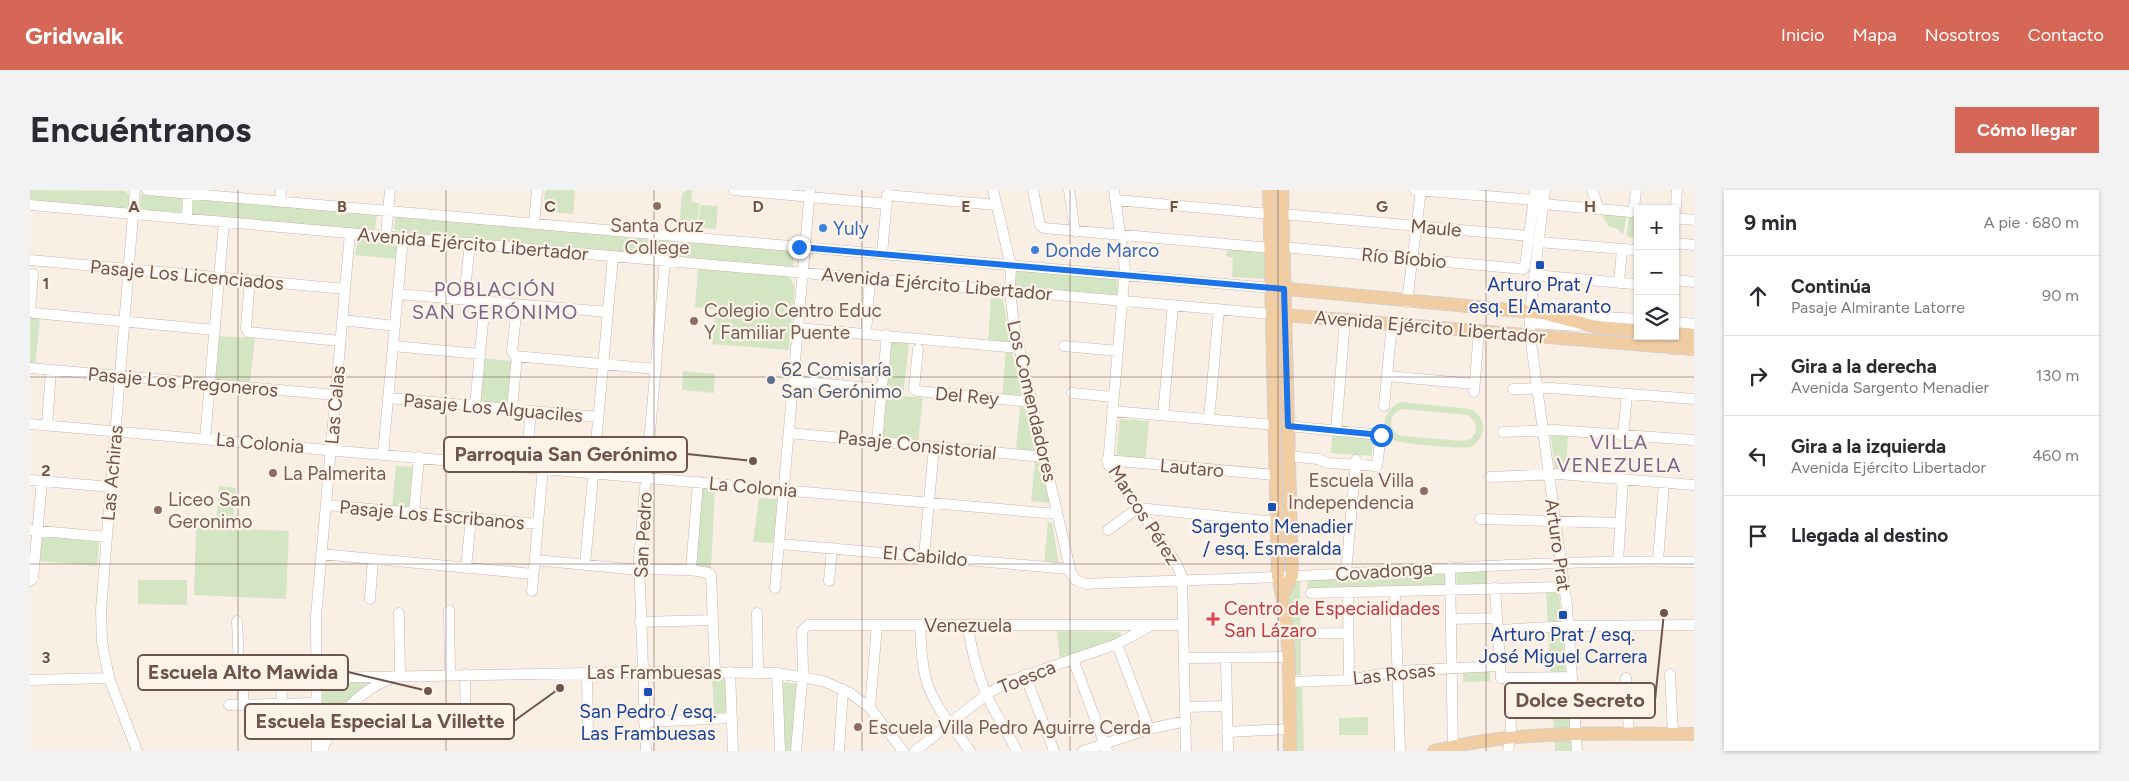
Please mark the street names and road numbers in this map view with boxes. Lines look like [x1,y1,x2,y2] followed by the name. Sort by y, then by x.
[1410,214,1462,242] street label: Maule
[357,222,590,266] street label: Avenida Ejército Libertador
[1360,243,1448,273] street label: Río Bíobio
[89,255,285,295] street label: Pasaje Los Licenciados
[821,262,1054,306] street label: Avenida Ejército Libertador
[1314,305,1547,349] street label: Avenida Ejército Libertador
[1002,318,1062,484] street label: Los Comendadores
[87,362,279,402] street label: Pasaje Los Pregoneros
[320,364,350,445] street label: Las Calas
[934,382,1000,410] street label: Del Rey
[402,389,584,427] street label: Pasaje Los Alguaciles
[96,424,128,522] street label: Las Achiras
[836,425,998,465] street label: Pasaje Consistorial
[215,428,305,458] street label: La Colonia
[1159,454,1225,482] street label: Lautaro
[1103,461,1185,569] street label: Marcos Pérez
[708,472,798,502] street label: La Colonia
[629,491,657,579] street label: San Pedro
[338,495,526,535] street label: Pasaje Los Escribanos
[1540,497,1576,593] street label: Arturo Prat
[881,541,969,571] street label: El Cabildo
[1335,556,1433,586] street label: Covadonga
[924,614,1012,637] street label: Venezuela
[995,655,1059,699] street label: Toesca
[1351,658,1437,690] street label: Las Rosas
[586,661,722,684] street label: Las Frambuesas

